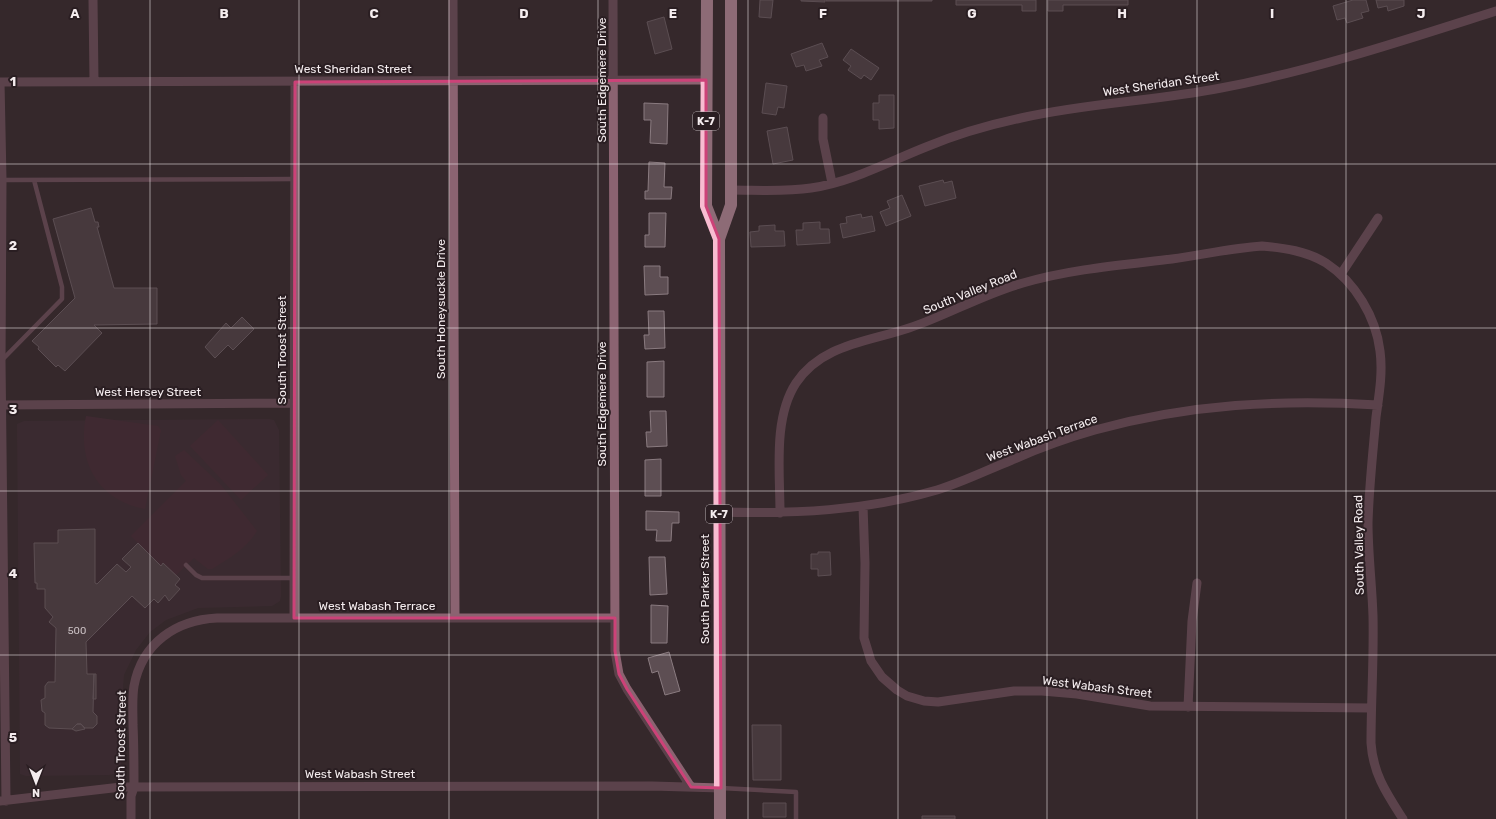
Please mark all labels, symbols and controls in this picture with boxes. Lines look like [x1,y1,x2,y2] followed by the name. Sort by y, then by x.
[70,6,80,21] text: A
[219,6,229,21] text: B
[369,6,379,21] text: C
[519,6,529,21] text: D
[669,6,677,21] text: E
[819,6,827,21] text: F
[967,6,977,21] text: G
[1117,6,1127,21] text: H
[1270,6,1274,21] text: I
[1417,6,1425,21] text: J
[595,17,609,143] street label: South Edgemere Drive
[294,62,412,76] street label: West Sheridan Street
[1102,69,1220,99] street label: West Sheridan Street
[10,74,16,89] text: 1
[693,112,719,130] road number: K-7
[9,238,17,253] text: 2
[434,239,448,379] street label: South Honeysuckle Drive
[921,267,1019,317] street label: South Valley Road
[275,295,289,404] street label: South Troost Street
[595,341,609,467] street label: South Edgemere Drive
[95,385,201,399] street label: West Hersey Street
[9,402,18,417] text: 3
[985,411,1100,465] street label: West Wabash Terrace
[1351,495,1367,595] street label: South Valley Road
[706,505,732,523] road number: K-7
[698,534,712,644] street label: South Parker Street
[9,566,18,581] text: 4
[319,599,436,613] street label: West Wabash Terrace
[68,625,86,637] house number: 500
[1041,673,1153,701] street label: West Wabash Street
[113,690,129,800] street label: South Troost Street
[9,730,17,745] text: 5
[16,763,56,803] north arrow
[305,767,416,781] street label: West Wabash Street
[32,786,40,799] text: N

